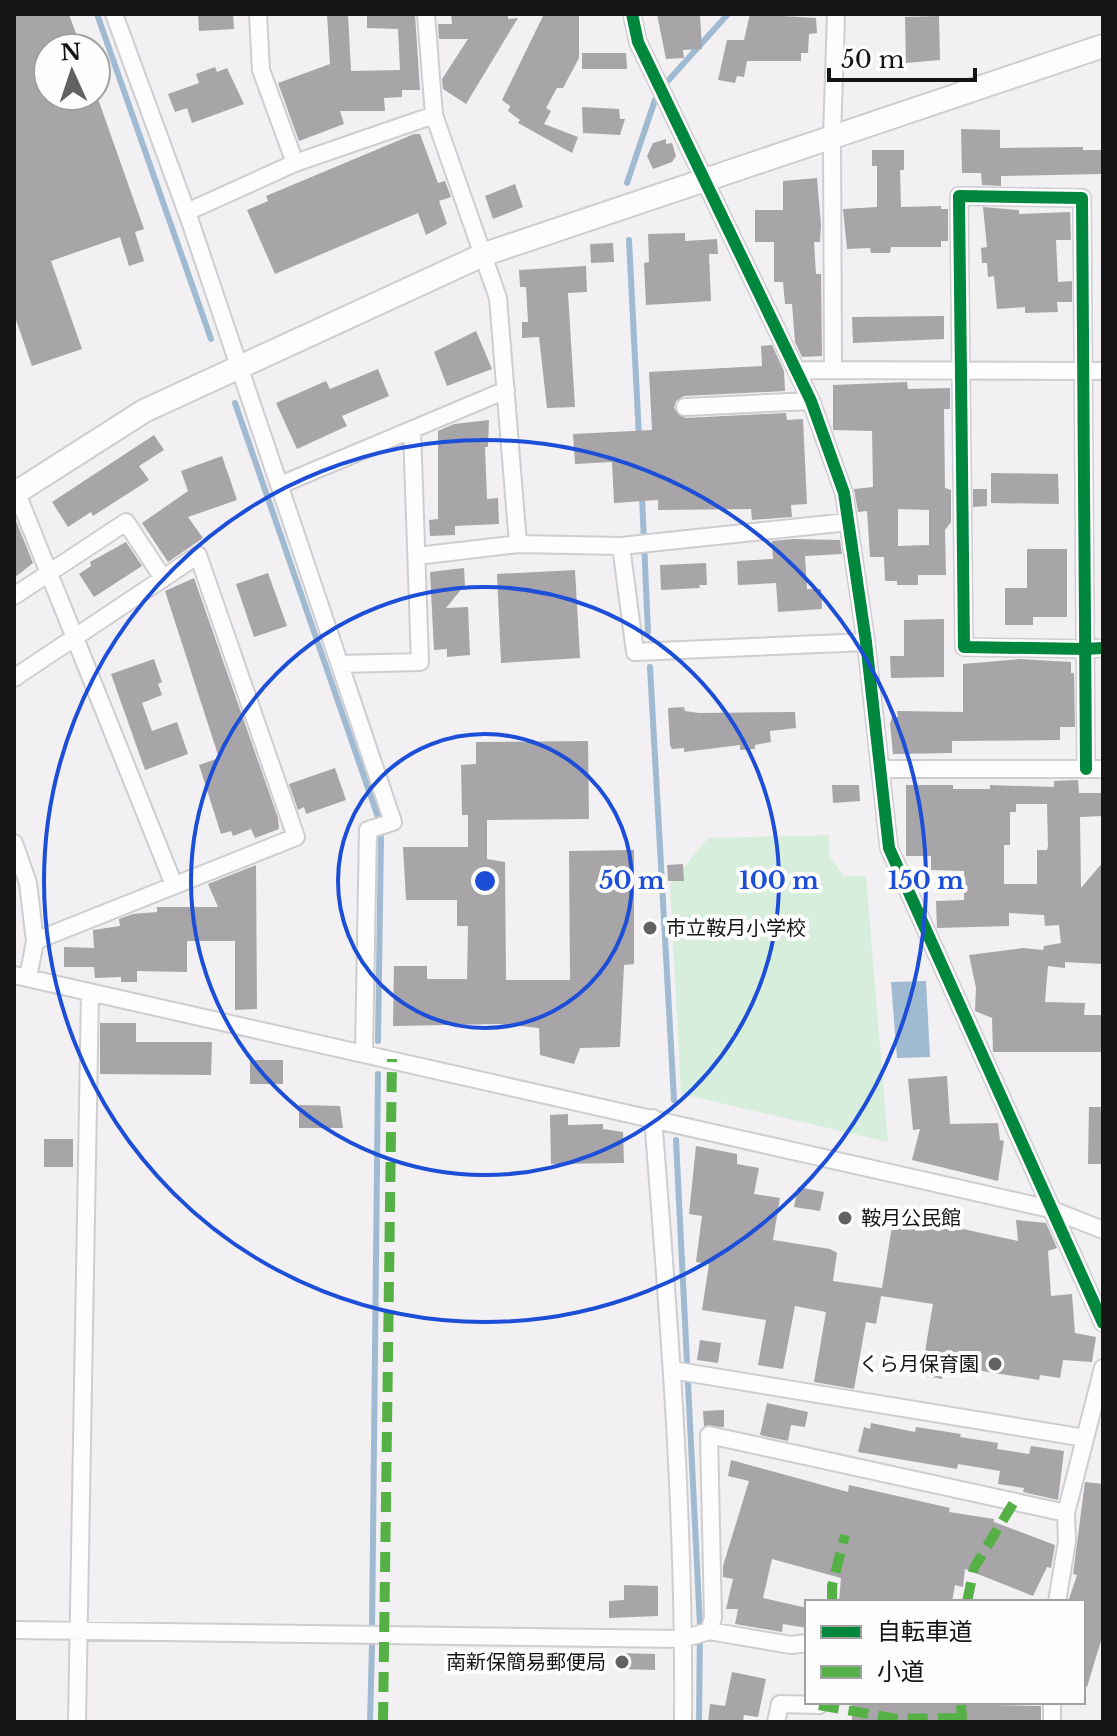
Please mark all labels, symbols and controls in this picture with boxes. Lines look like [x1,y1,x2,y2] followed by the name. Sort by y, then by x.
[32,32,112,112] north arrow
[829,32,975,82] scale bar
[60,38,82,67] text: N
[841,45,905,74] text: 50 m
[599,866,665,895] text: 50 m
[739,866,819,895] text: 100 m
[888,866,964,895] text: 150 m
[471,867,499,895] centre of rings
[666,916,806,940] place label: 市立鞍月小学校
[641,919,659,937] marker: 市立鞍月小学校
[861,1206,961,1230] place label: 鞍月公民館
[836,1209,854,1227] marker: 鞍月公民館
[859,1352,979,1376] place label: くら月保育園
[986,1355,1004,1373] marker: くら月保育園
[805,1600,1085,1704] legend
[877,1617,973,1646] text: 自転車道
[446,1650,606,1674] place label: 南新保簡易郵便局
[613,1653,631,1671] marker: 南新保簡易郵便局
[877,1657,925,1686] text: 小道

